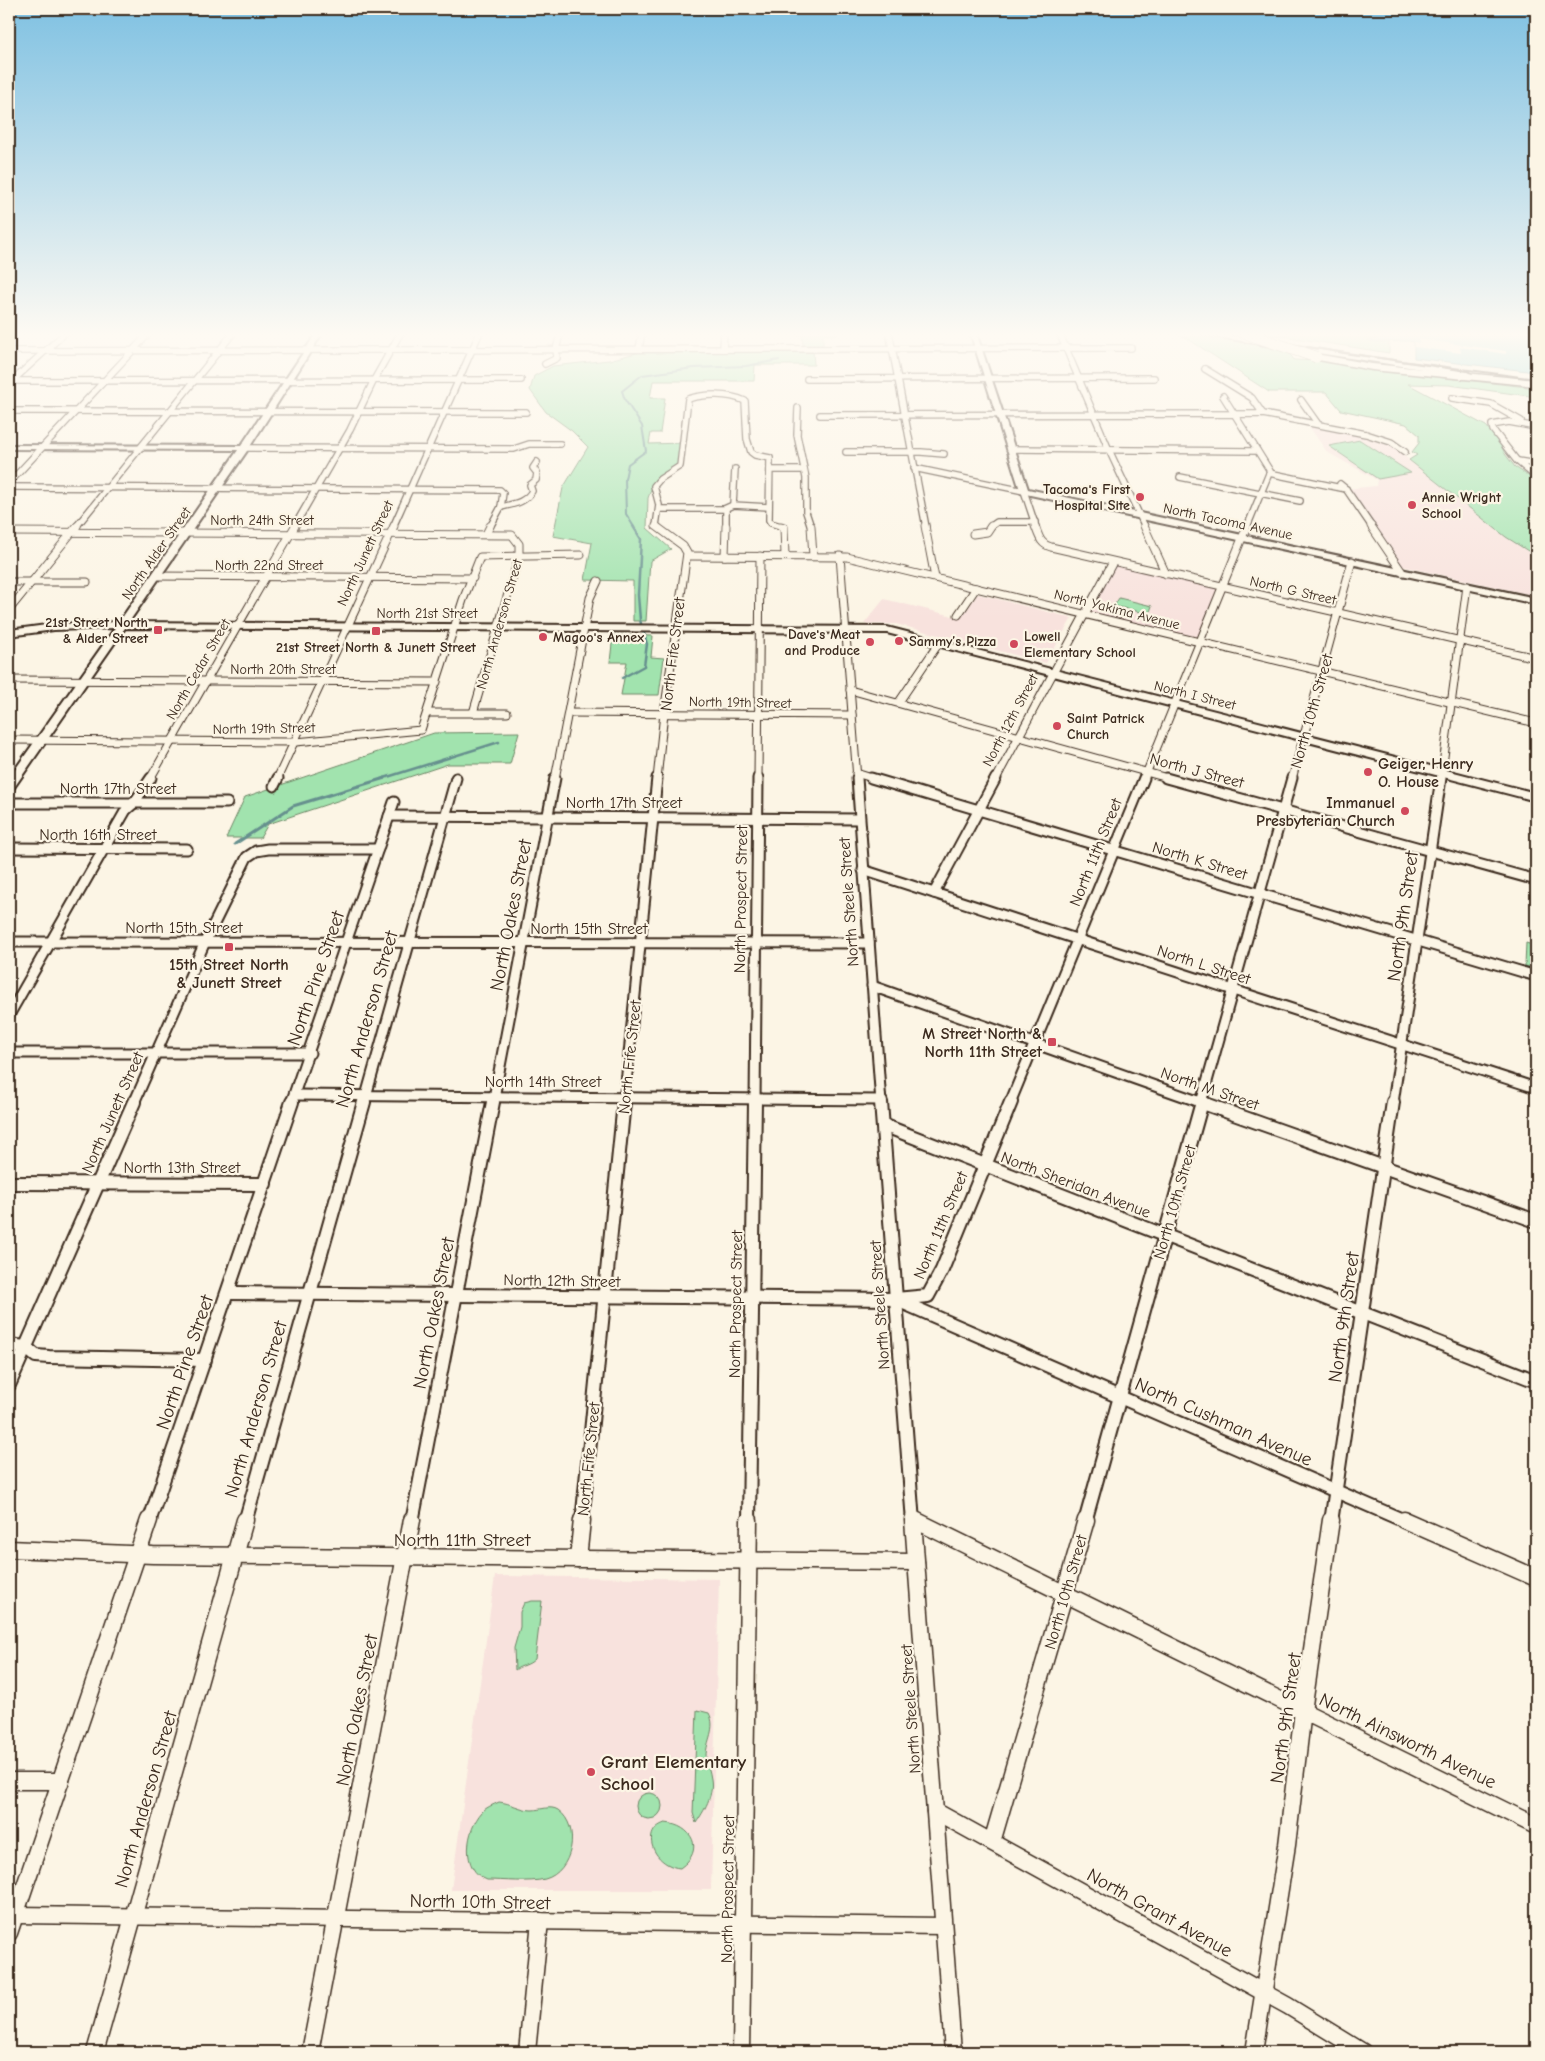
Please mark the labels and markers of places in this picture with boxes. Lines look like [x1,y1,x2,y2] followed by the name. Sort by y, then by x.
[1043,481,1130,514] place label: Tacoma's First Hospital Site
[1422,489,1501,522] place label: Annie Wright School
[1134,491,1146,503] marker: Tacoma's First Hospital Site
[1406,499,1418,511] marker: Annie Wright School
[45,614,148,647] place label: 21st Street North & Alder Street
[152,624,164,636] marker: 21st Street North & Alder Street
[370,625,382,637] marker: 21st Street North & Junett Street
[785,626,860,659] place label: Dave's Meat and Produce
[1024,628,1136,661] place label: Lowell Elementary School
[553,629,644,646] place label: Magoo's Annex
[537,631,549,643] marker: Magoo's Annex
[909,633,996,650] place label: Sammy’s Pizza
[893,635,905,647] marker: Sammy’s Pizza
[864,636,876,648] marker: Dave's Meat and Produce
[1008,638,1020,650] marker: Lowell Elementary School
[276,639,476,656] place label: 21st Street North & Junett Street
[1067,710,1144,743] place label: Saint Patrick Church
[1051,720,1063,732] marker: Saint Patrick Church
[1378,755,1474,791] place label: Geiger, Henry O. House
[1362,766,1374,778] marker: Geiger, Henry O. House
[1256,794,1395,830] place label: Immanuel Presbyterian Church
[1399,805,1411,817] marker: Immanuel Presbyterian Church
[223,941,235,953] marker: 15th Street North & Junett Street
[169,956,289,992] place label: 15th Street North & Junett Street
[922,1025,1043,1061] place label: M Street North & North 11th Street
[1046,1036,1058,1048] marker: M Street North & North 11th Street
[601,1751,746,1795] place label: Grant Elementary School
[585,1766,597,1778] marker: Grant Elementary School

